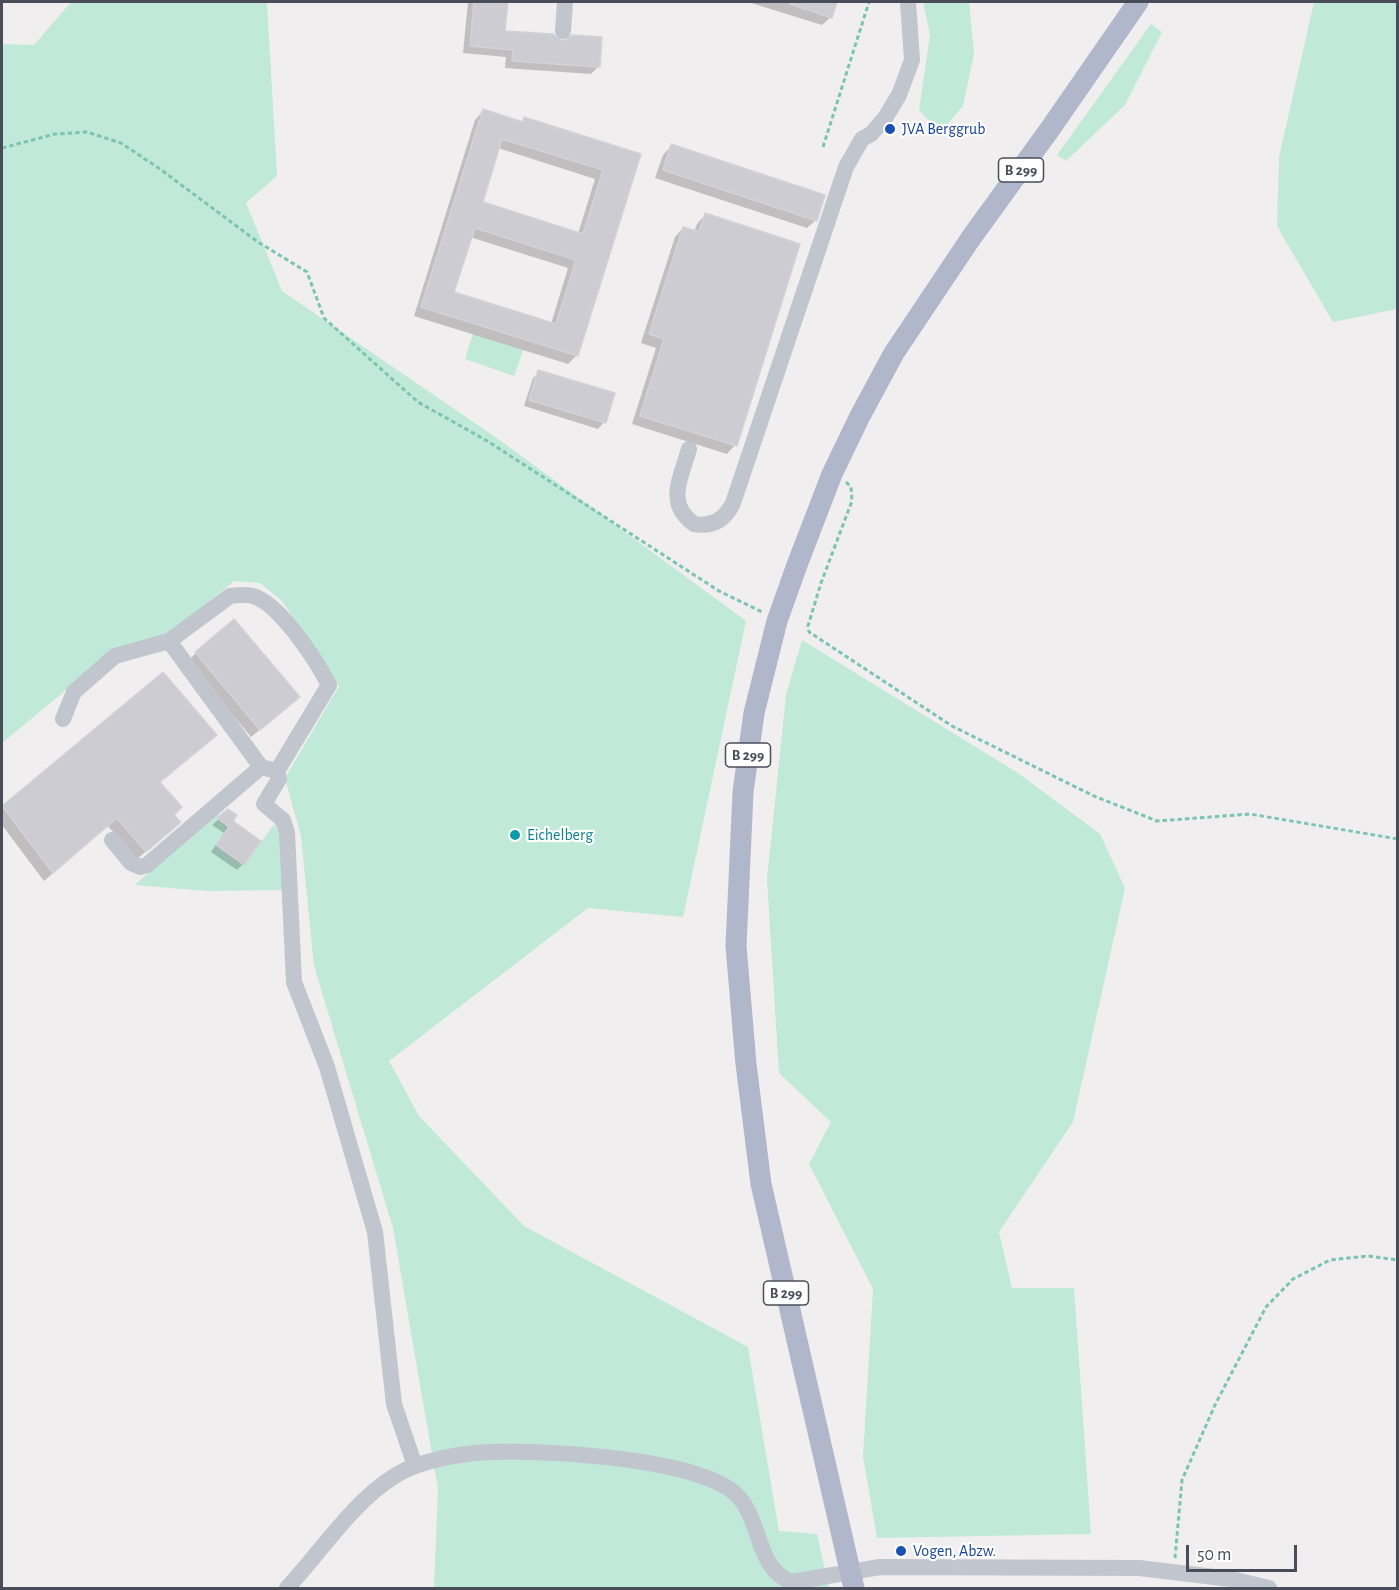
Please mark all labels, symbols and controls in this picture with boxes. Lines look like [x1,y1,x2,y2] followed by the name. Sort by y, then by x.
[902,119,985,139] place label: JVA Berggrub
[883,122,897,136] marker: JVA Berggrub
[998,158,1044,182] road number: B 299
[726,743,771,767] road number: B 299
[527,825,593,845] place label: Eichelberg
[508,828,522,842] marker: Eichelberg
[764,1281,808,1305] road number: B 299
[1189,1533,1300,1571] scale bar
[913,1541,996,1561] place label: Vogen, Abzw.
[894,1544,908,1558] marker: Vogen, Abzw.
[1197,1546,1231,1564] text: 50 m

